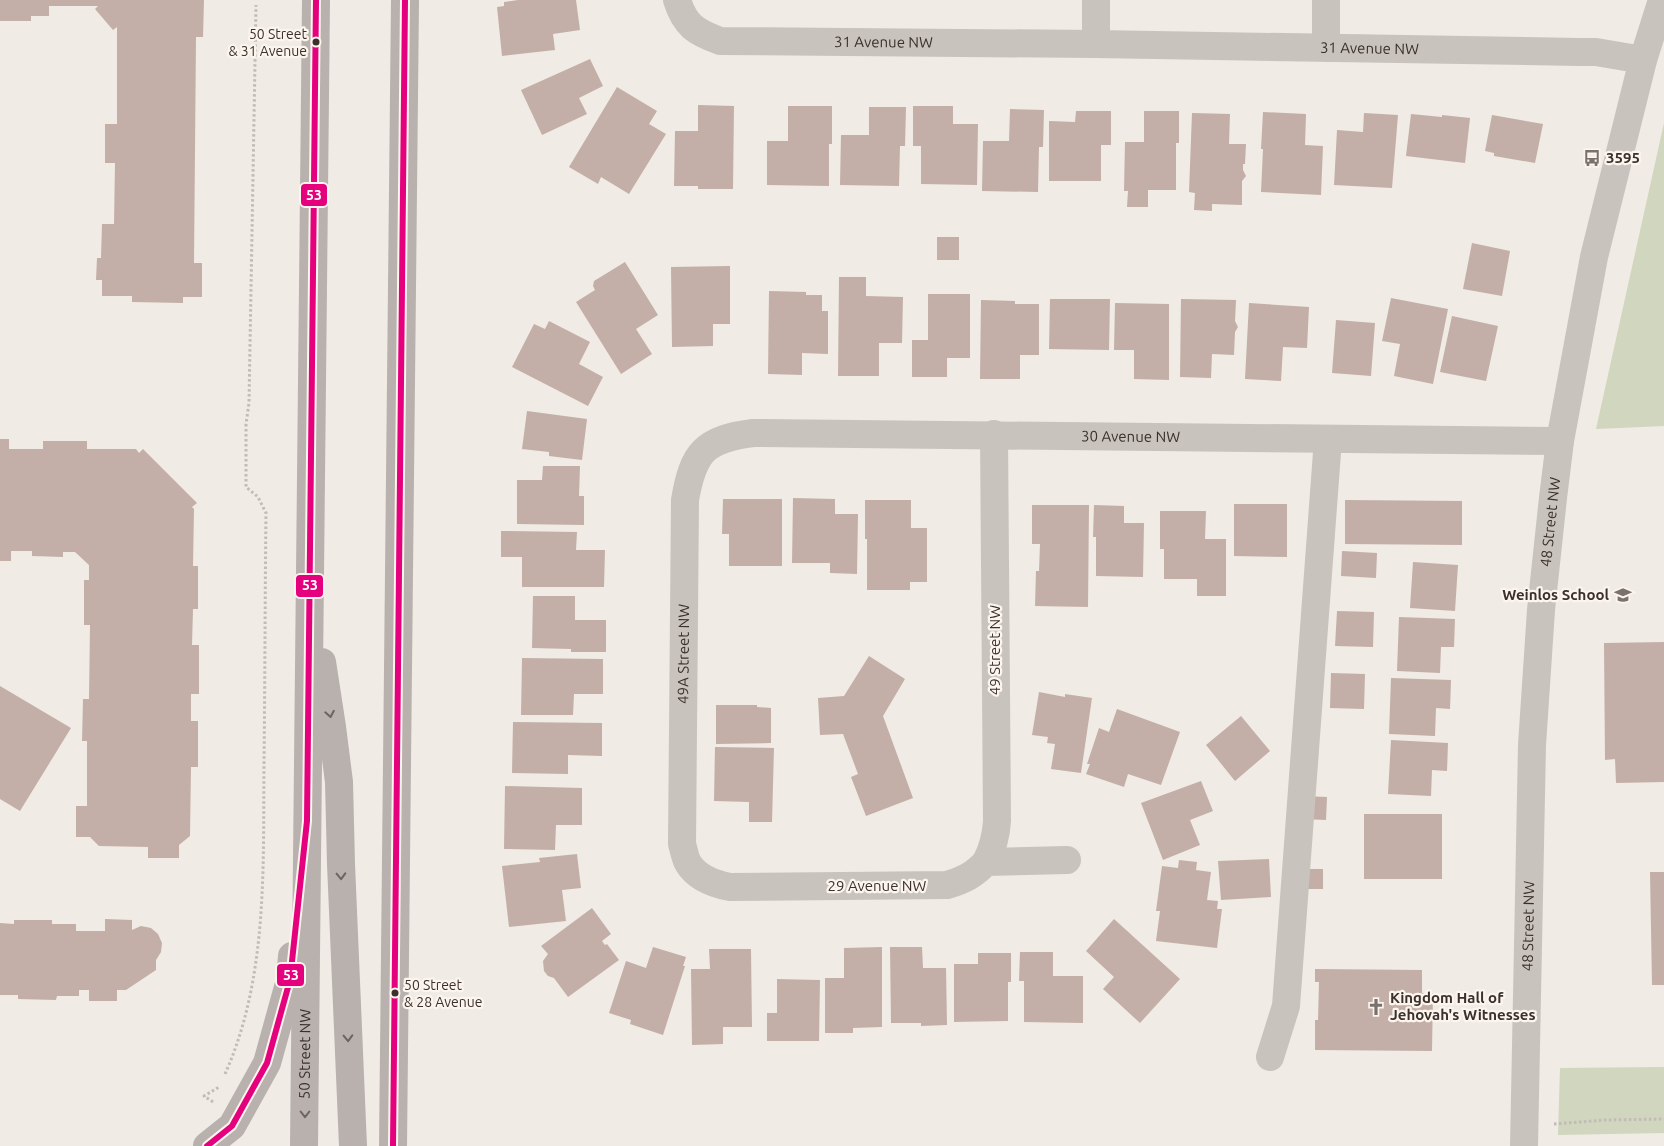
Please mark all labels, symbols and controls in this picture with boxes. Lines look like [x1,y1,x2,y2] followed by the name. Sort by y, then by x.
[228,26,307,59] place label: 50 Street & 31 Avenue
[834,33,933,51] street label: 31 Avenue NW
[311,37,321,47] marker: 50 Street & 31 Avenue
[1320,39,1419,57] street label: 31 Avenue NW
[1582,148,1602,168] bus stop icon: 3595
[1606,149,1640,166] place label: 3595
[300,183,328,207] line badge: 53
[306,187,322,203] text: 53
[1081,427,1180,445] street label: 30 Avenue NW
[1537,476,1564,568] street label: 48 Street NW
[295,574,324,598] line badge: 53
[302,577,318,593] text: 53
[1613,585,1633,605] school or university icon: Weinlos School
[1502,586,1609,603] place label: Weinlos School
[674,604,692,704] street label: 49A Street NW
[986,605,1003,695] street label: 49 Street NW
[325,709,335,718] one-way arrow
[336,872,347,880] one-way arrow
[828,877,927,894] street label: 29 Avenue NW
[1518,881,1537,971] street label: 48 Street NW
[276,963,305,987] line badge: 53
[283,967,299,983] text: 53
[404,977,483,1010] place label: 50 Street & 28 Avenue
[390,988,400,998] marker: 50 Street & 28 Avenue
[1390,989,1536,1023] place label: Kingdom Hall of Jehovah's Witnesses
[1366,997,1386,1017] church icon: Kingdom Hall of Jehovah's Witnesses
[295,1009,313,1099] street label: 50 Street NW
[343,1034,354,1042] one-way arrow
[299,1111,310,1119] one-way arrow

